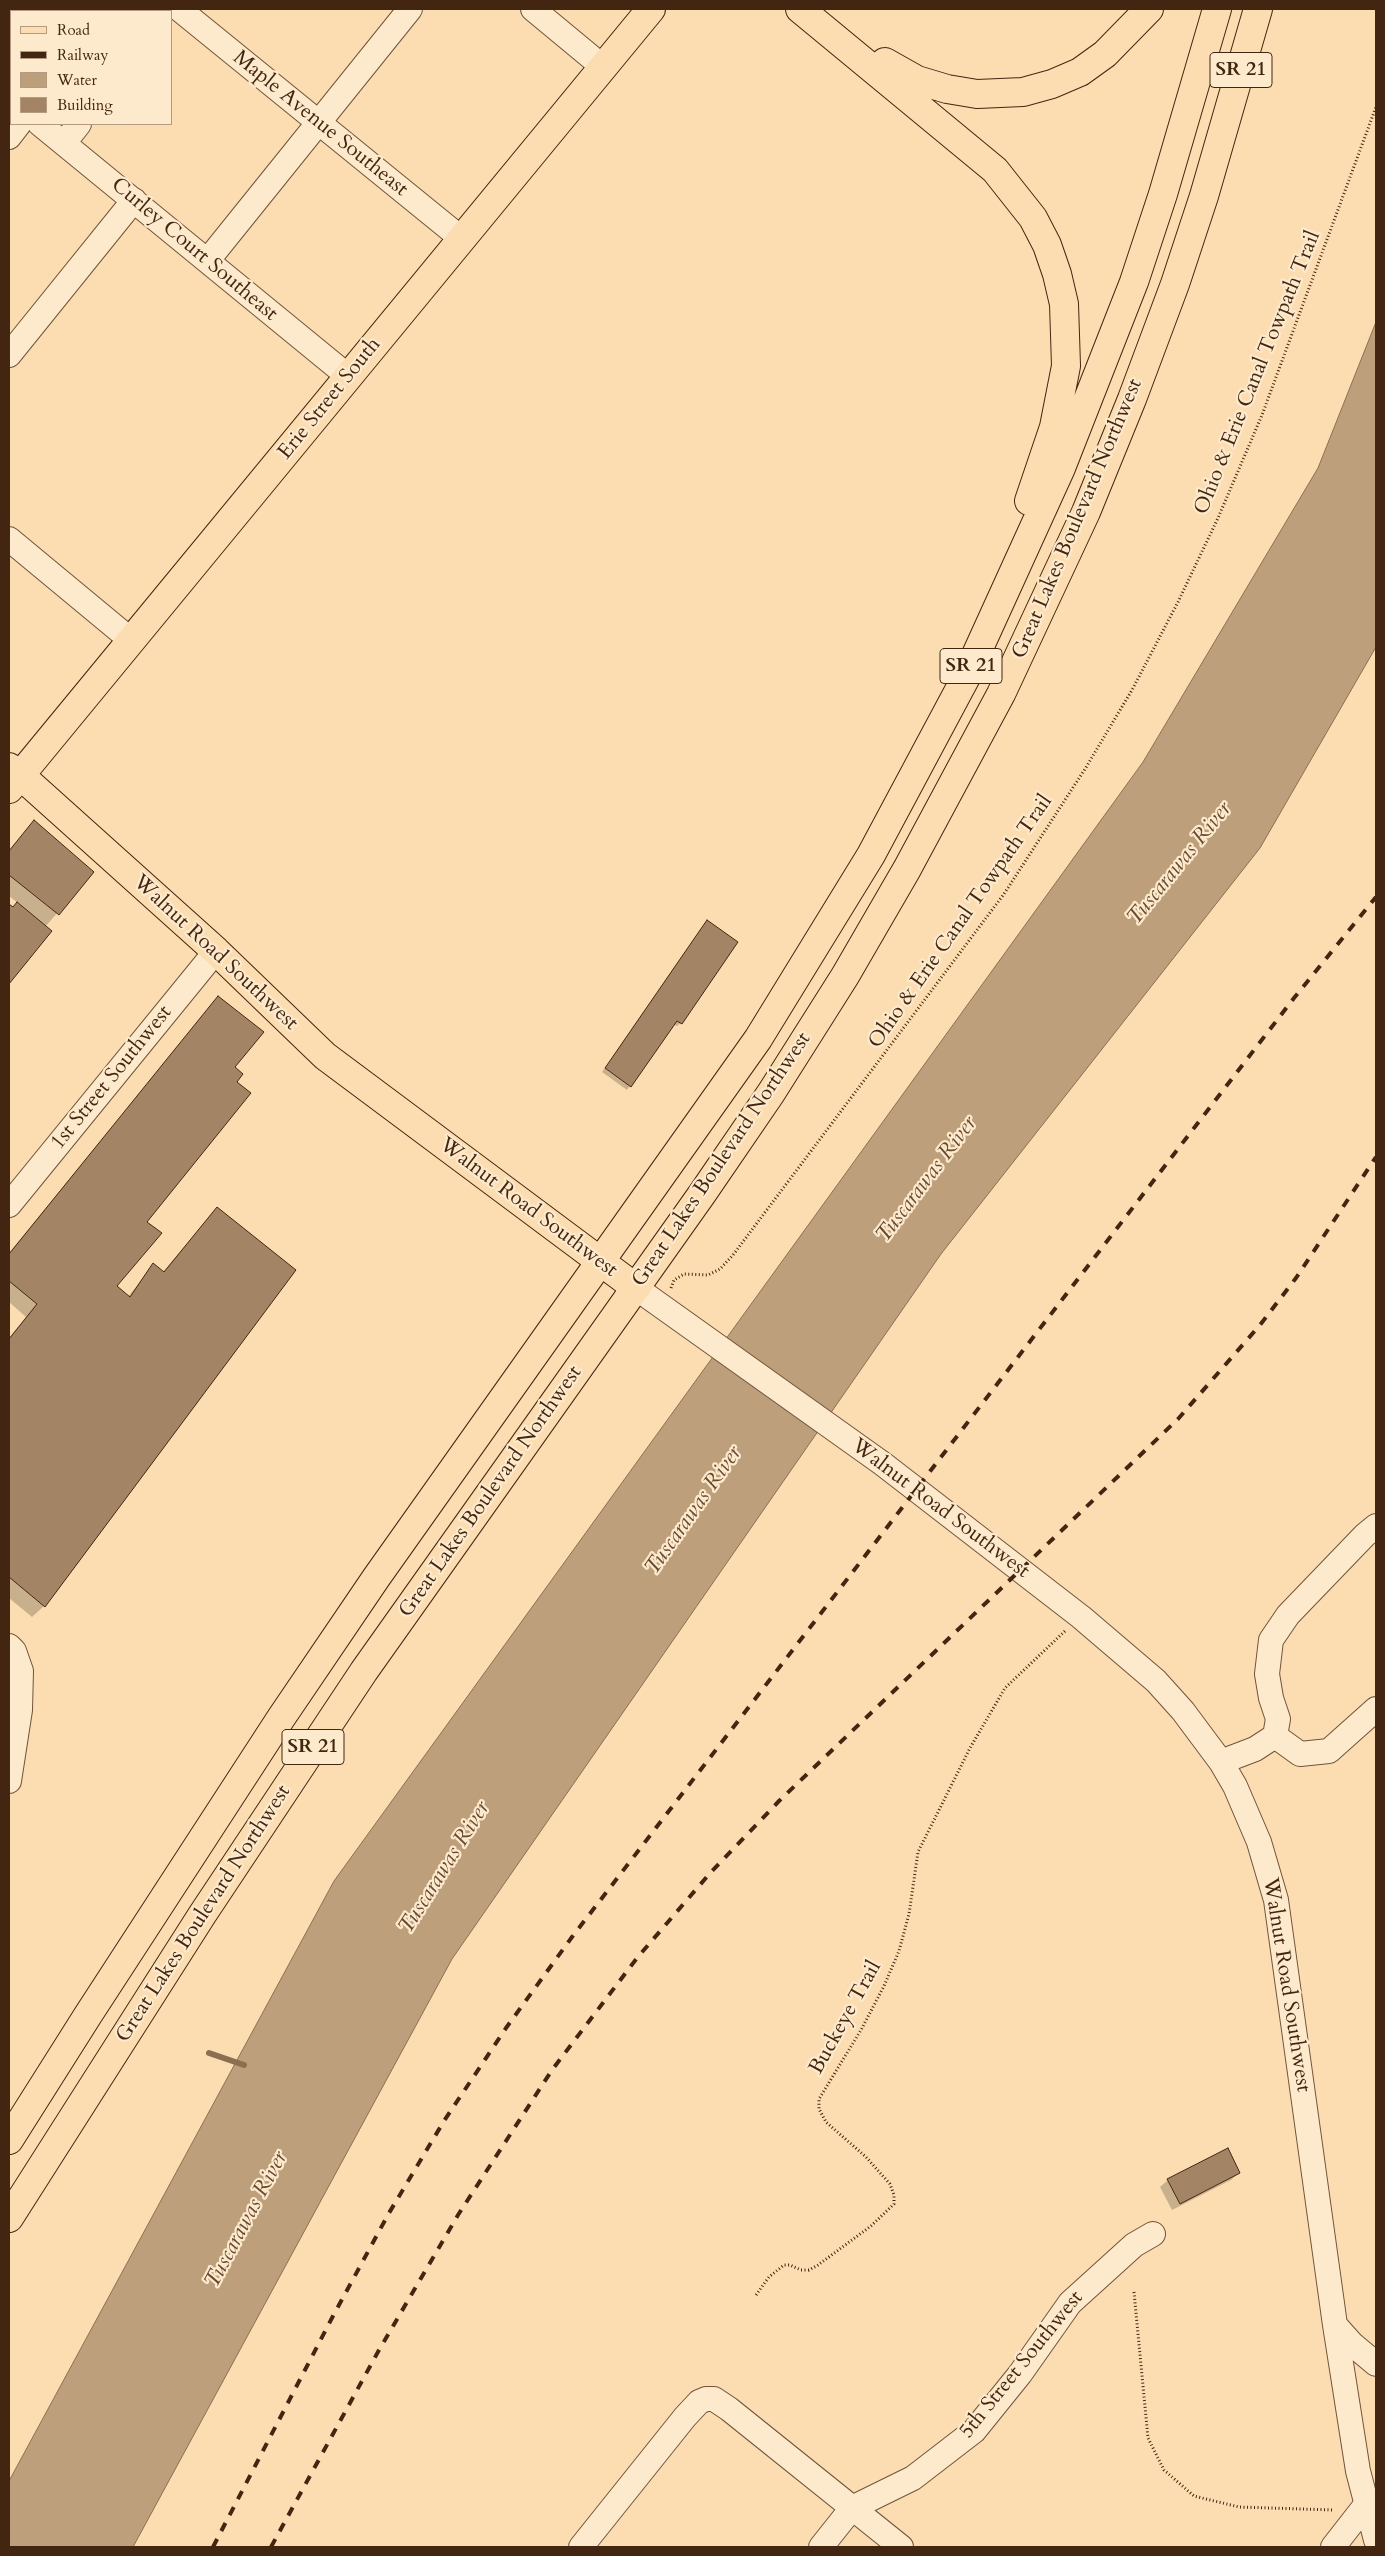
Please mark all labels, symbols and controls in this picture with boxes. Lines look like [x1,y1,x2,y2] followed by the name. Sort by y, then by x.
[10,10,172,125] legend
[57,20,90,40] text: Road
[57,45,108,65] text: Railway
[227,46,413,202] street label: Maple Avenue Southeast
[1210,52,1272,88] road number: SR 21
[57,70,97,90] text: Water
[57,95,113,115] text: Building
[106,173,282,327] street label: Curley Court Southeast
[1189,228,1327,518] street label: Ohio & Erie Canal Towpath Trail
[273,333,387,465] street label: Erie Street South
[1007,375,1149,663] street label: Great Lakes Boulevard Northwest
[940,648,1002,684] road number: SR 21
[864,790,1058,1054] street label: Ohio & Erie Canal Towpath Trail
[1122,797,1238,931] water label: Tuscarawas River
[127,870,303,1036] street label: Walnut Road Southwest
[46,1001,178,1155] street label: 1st Street Southwest
[627,1028,817,1292] street label: Great Lakes Boulevard Northwest
[871,1112,983,1248] water label: Tuscarawas River
[434,1133,622,1283] street label: Walnut Road Southwest
[394,1361,588,1623] street label: Great Lakes Boulevard Northwest
[846,1434,1034,1584] street label: Walnut Road Southwest
[640,1442,748,1580] water label: Tuscarawas River
[282,1730,344,1764] road number: SR 21
[111,1781,297,2047] street label: Great Lakes Boulevard Northwest
[394,1797,496,1939] water label: Tuscarawas River
[1257,1876,1315,2094] street label: Walnut Road Southwest
[804,1957,888,2079] street label: Buckeye Trail
[200,2147,294,2293] water label: Tuscarawas River
[955,2286,1089,2444] street label: 5th Street Southwest

